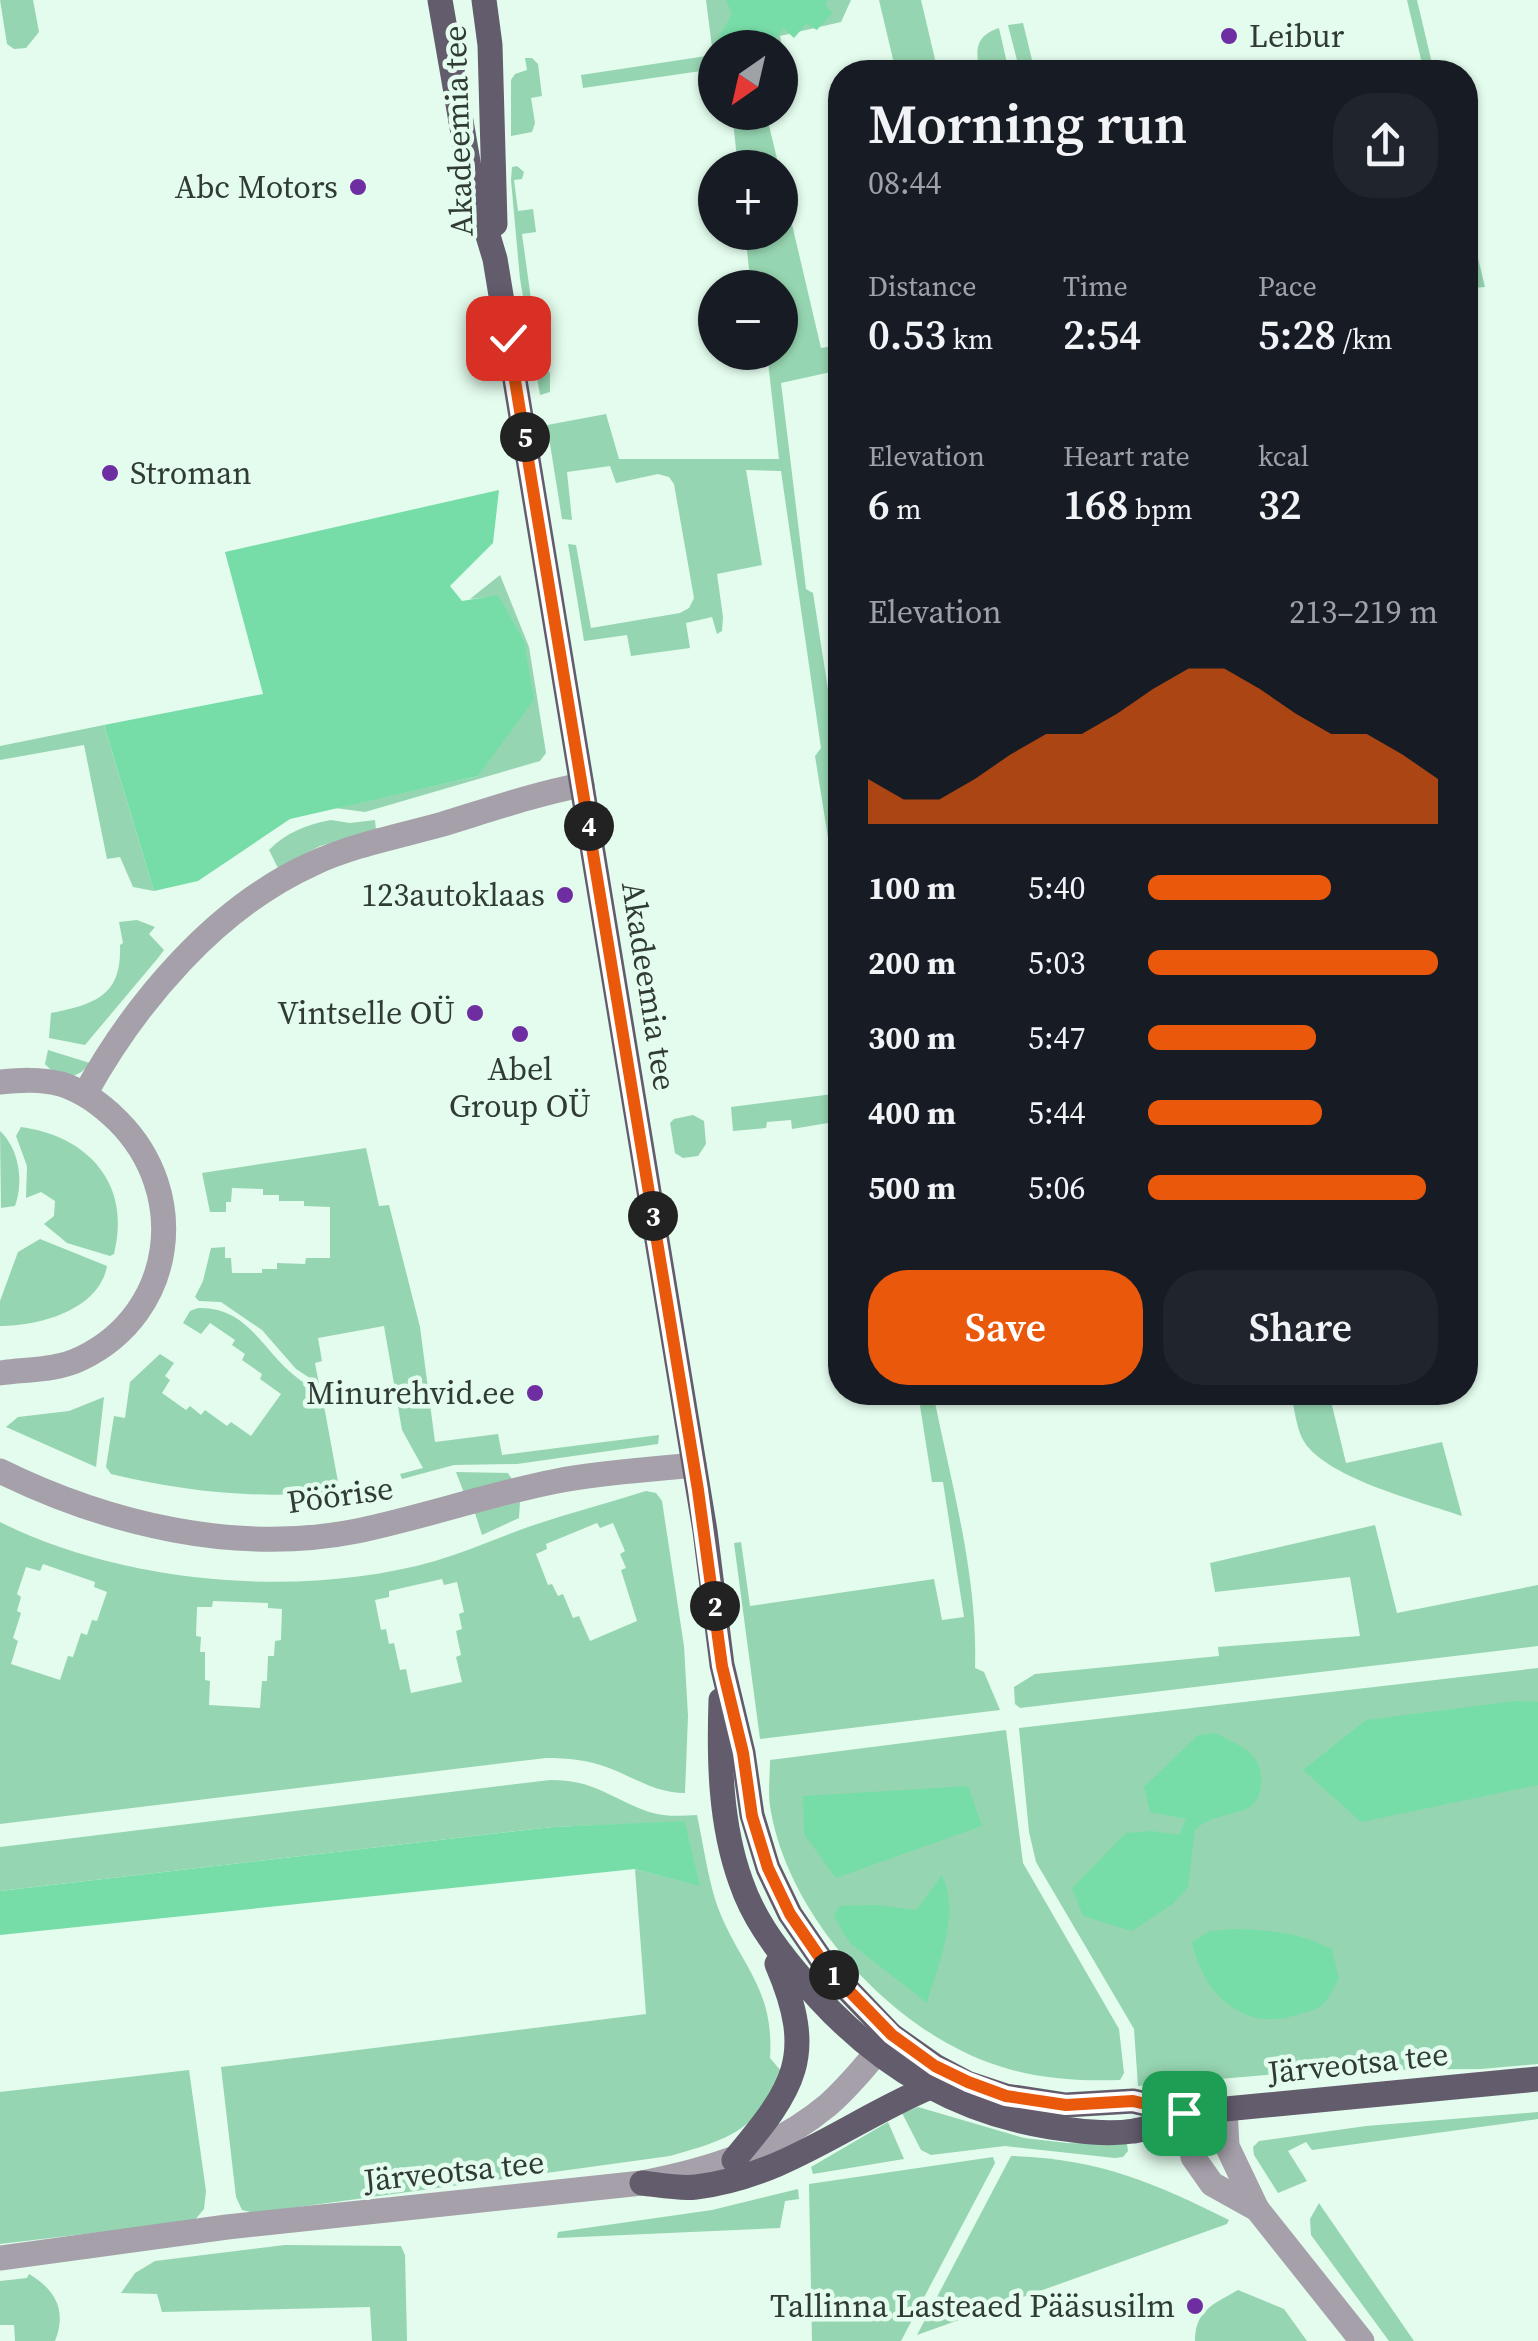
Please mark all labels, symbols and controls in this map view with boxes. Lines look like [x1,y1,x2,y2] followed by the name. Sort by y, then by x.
[1249,14,1345,58] place label: Leibur
[432,25,484,237] street label: Akadeemia tee
[1218,25,1240,47] marker: Leibur
[698,30,798,130] north arrow
[698,30,798,370] map controls
[868,86,1187,161] text: Morning run
[1333,93,1438,198] button: share
[698,150,798,250] button: +
[868,161,942,205] text: 08:44
[175,165,338,209] place label: Abc Motors
[347,176,369,198] marker: Abc Motors
[868,267,977,305] text: Distance
[1063,267,1128,305] text: Time
[1258,267,1317,305] text: Pace
[698,270,798,370] button: −
[466,296,551,381] pin
[868,305,946,363] text: 0.53
[1063,305,1141,363] text: 2:54
[1258,305,1336,363] text: 5:28
[481,311,536,366] icon: check
[946,320,993,358] text: km
[1336,320,1392,358] text: /km
[500,412,550,462] pin: 5
[517,418,533,456] text: 5
[868,437,985,475] text: Elevation
[1063,437,1190,475] text: Heart rate
[1258,437,1309,475] text: kcal
[130,451,252,495] place label: Stroman
[99,462,121,484] marker: Stroman
[868,475,890,533] text: 6
[1063,475,1129,533] text: 168
[1258,475,1302,533] text: 32
[890,490,922,528] text: m
[1129,490,1192,528] text: bpm
[868,590,1002,634] text: Elevation
[1289,590,1438,634] text: 213–219 m
[564,801,614,851] pin: 4
[581,807,597,845] text: 4
[868,866,956,910] text: 100 m
[1028,866,1086,910] text: 5:40
[361,873,545,917] place label: 123autoklaas
[611,878,687,1094] street label: Akadeemia tee
[554,884,576,906] marker: 123autoklaas
[868,941,956,985] text: 200 m
[1028,941,1086,985] text: 5:03
[277,991,455,1035] place label: Vintselle OÜ
[464,1002,486,1024] marker: Vintselle OÜ
[868,1016,956,1060] text: 300 m
[1028,1016,1086,1060] text: 5:47
[509,1023,531,1045] marker: Abel Group OÜ
[449,1047,591,1128] place label: Abel Group OÜ
[868,1091,956,1135] text: 400 m
[1028,1091,1086,1135] text: 5:44
[868,1166,956,1210] text: 500 m
[1028,1166,1086,1210] text: 5:06
[628,1191,678,1241] pin: 3
[645,1197,661,1235] text: 3
[868,1270,1143,1385] button: Save
[1163,1270,1438,1385] button: Share
[306,1371,515,1415] place label: Minurehvid.ee
[524,1382,546,1404] marker: Minurehvid.ee
[284,1466,396,1524] street label: Pöörise
[690,1581,740,1631] pin: 2
[707,1587,723,1625] text: 2
[809,1950,859,2000] pin: 1
[826,1956,842,1994] text: 1
[1265,2032,1450,2094] street label: Järveotsa tee
[1142,2071,1227,2156] pin
[1157,2086,1212,2141] icon: arrive
[361,2140,546,2202] street label: Järveotsa tee
[770,2284,1175,2328] place label: Tallinna Lasteaed Pääsusilm
[1184,2295,1206,2317] marker: Tallinna Lasteaed Pääsusilm

